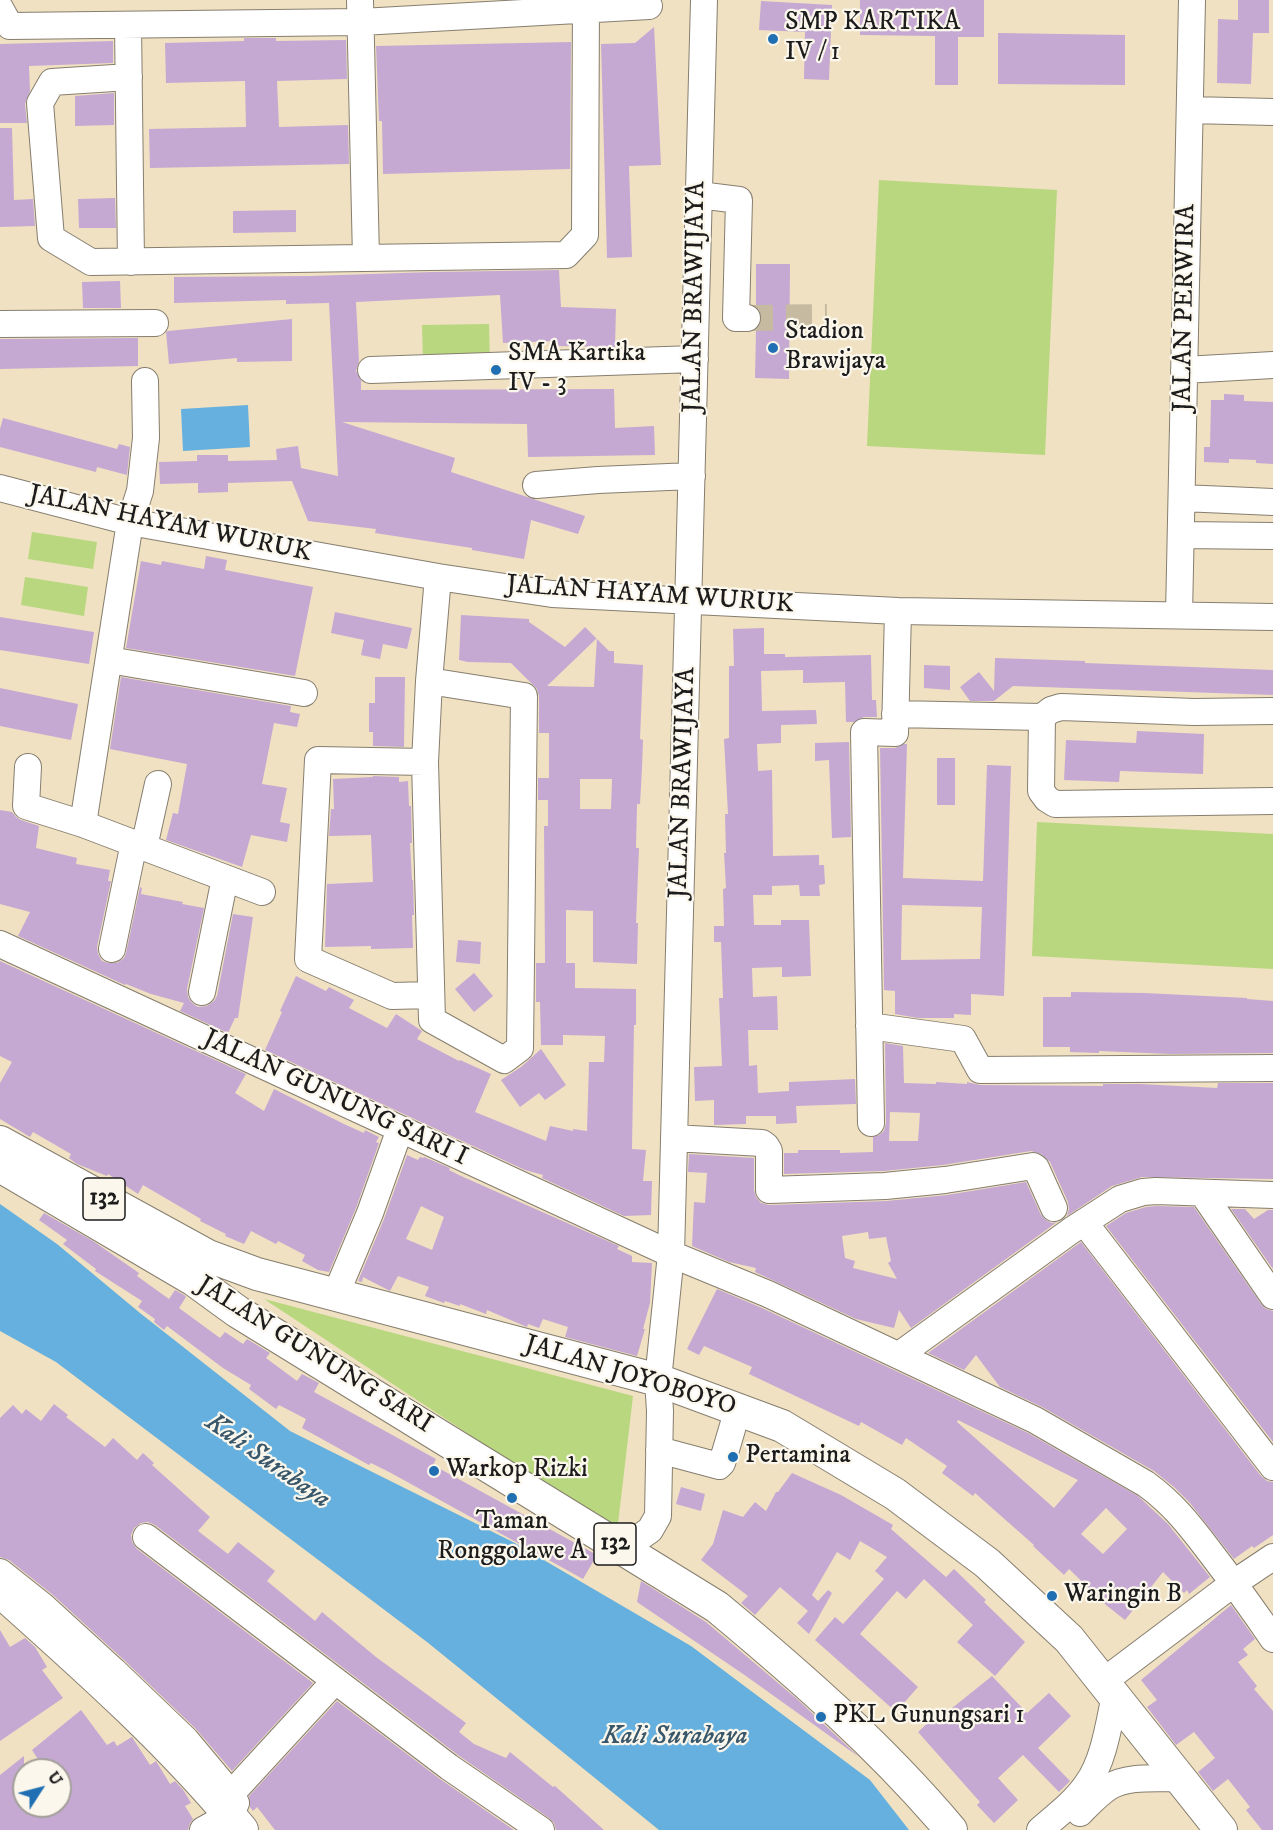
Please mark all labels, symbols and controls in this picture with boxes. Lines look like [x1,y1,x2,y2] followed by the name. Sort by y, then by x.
[785,8,960,70] place label: SMP KARTIKA IV / 1
[766,32,780,46] marker: SMP KARTIKA IV / 1
[678,181,714,413] street label: JALAN BRAWIJAYA
[1169,204,1203,412] street label: JALAN PERWIRA
[785,317,886,378] place label: Stadion Brawijaya
[508,339,645,400] place label: SMA Kartika IV - 3
[766,341,780,355] marker: Stadion Brawijaya
[489,363,503,377] marker: SMA Kartika IV - 3
[26,480,314,570] street label: JALAN HAYAM WURUK
[505,570,795,622] street label: JALAN HAYAM WURUK
[664,667,704,899] street label: JALAN BRAWIJAYA
[198,1024,472,1174] street label: JALAN GUNUNG SARI I
[83,1178,125,1220] road number: 132
[190,1271,438,1441] street label: JALAN GUNUNG SARI
[520,1330,740,1424] street label: JALAN JOYOBOYO
[198,1407,336,1517] water label: Kali Surabaya
[745,1441,850,1473] place label: Pertamina
[726,1450,740,1464] marker: Pertamina
[446,1455,588,1487] place label: Warkop Rizki
[427,1464,441,1478] marker: Warkop Rizki
[505,1491,519,1505] marker: Taman Ronggolawe A
[437,1507,587,1568] place label: Taman Ronggolawe A
[594,1523,636,1565] road number: 132
[1064,1580,1182,1612] place label: Waringin B
[1045,1589,1059,1603] marker: Waringin B
[833,1701,1025,1733] place label: PKL Gunungsari 1
[814,1710,828,1724] marker: PKL Gunungsari 1
[602,1721,748,1753] water label: Kali Surabaya
[12,1758,72,1818] north arrow
[43,1768,67,1789] text: U

